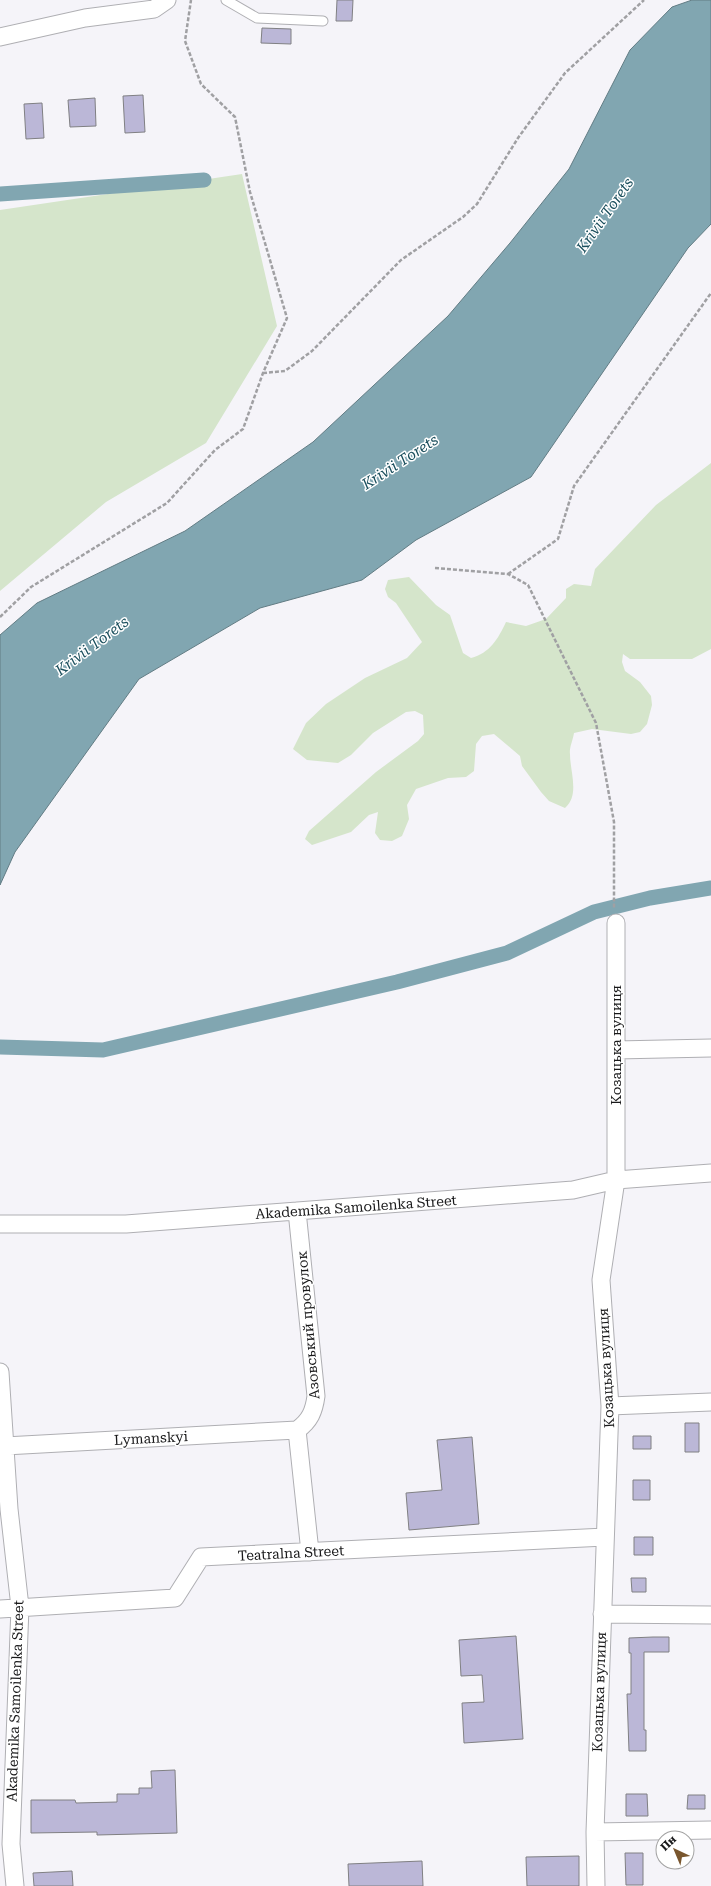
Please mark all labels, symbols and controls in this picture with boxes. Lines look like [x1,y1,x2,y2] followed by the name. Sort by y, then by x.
[572,174,637,257] water label: Krivii Torets
[358,431,441,494] water label: Krivii Torets
[51,613,132,680] water label: Krivii Torets
[608,985,624,1105] street label: Козацька вулиця
[255,1192,457,1222] street label: Akademika Samoilenka Street
[294,1250,322,1400] street label: Азовський провулок
[595,1308,617,1428] street label: Козацька вулиця
[114,1428,189,1448] street label: Lymanskyi
[237,1542,345,1564] street label: Teatralna Street
[3,1600,27,1802] street label: Akademika Samoilenka Street
[589,1632,609,1752] street label: Козацька вулиця
[655,1830,695,1870] north arrow
[658,1832,679,1854] text: Пн

